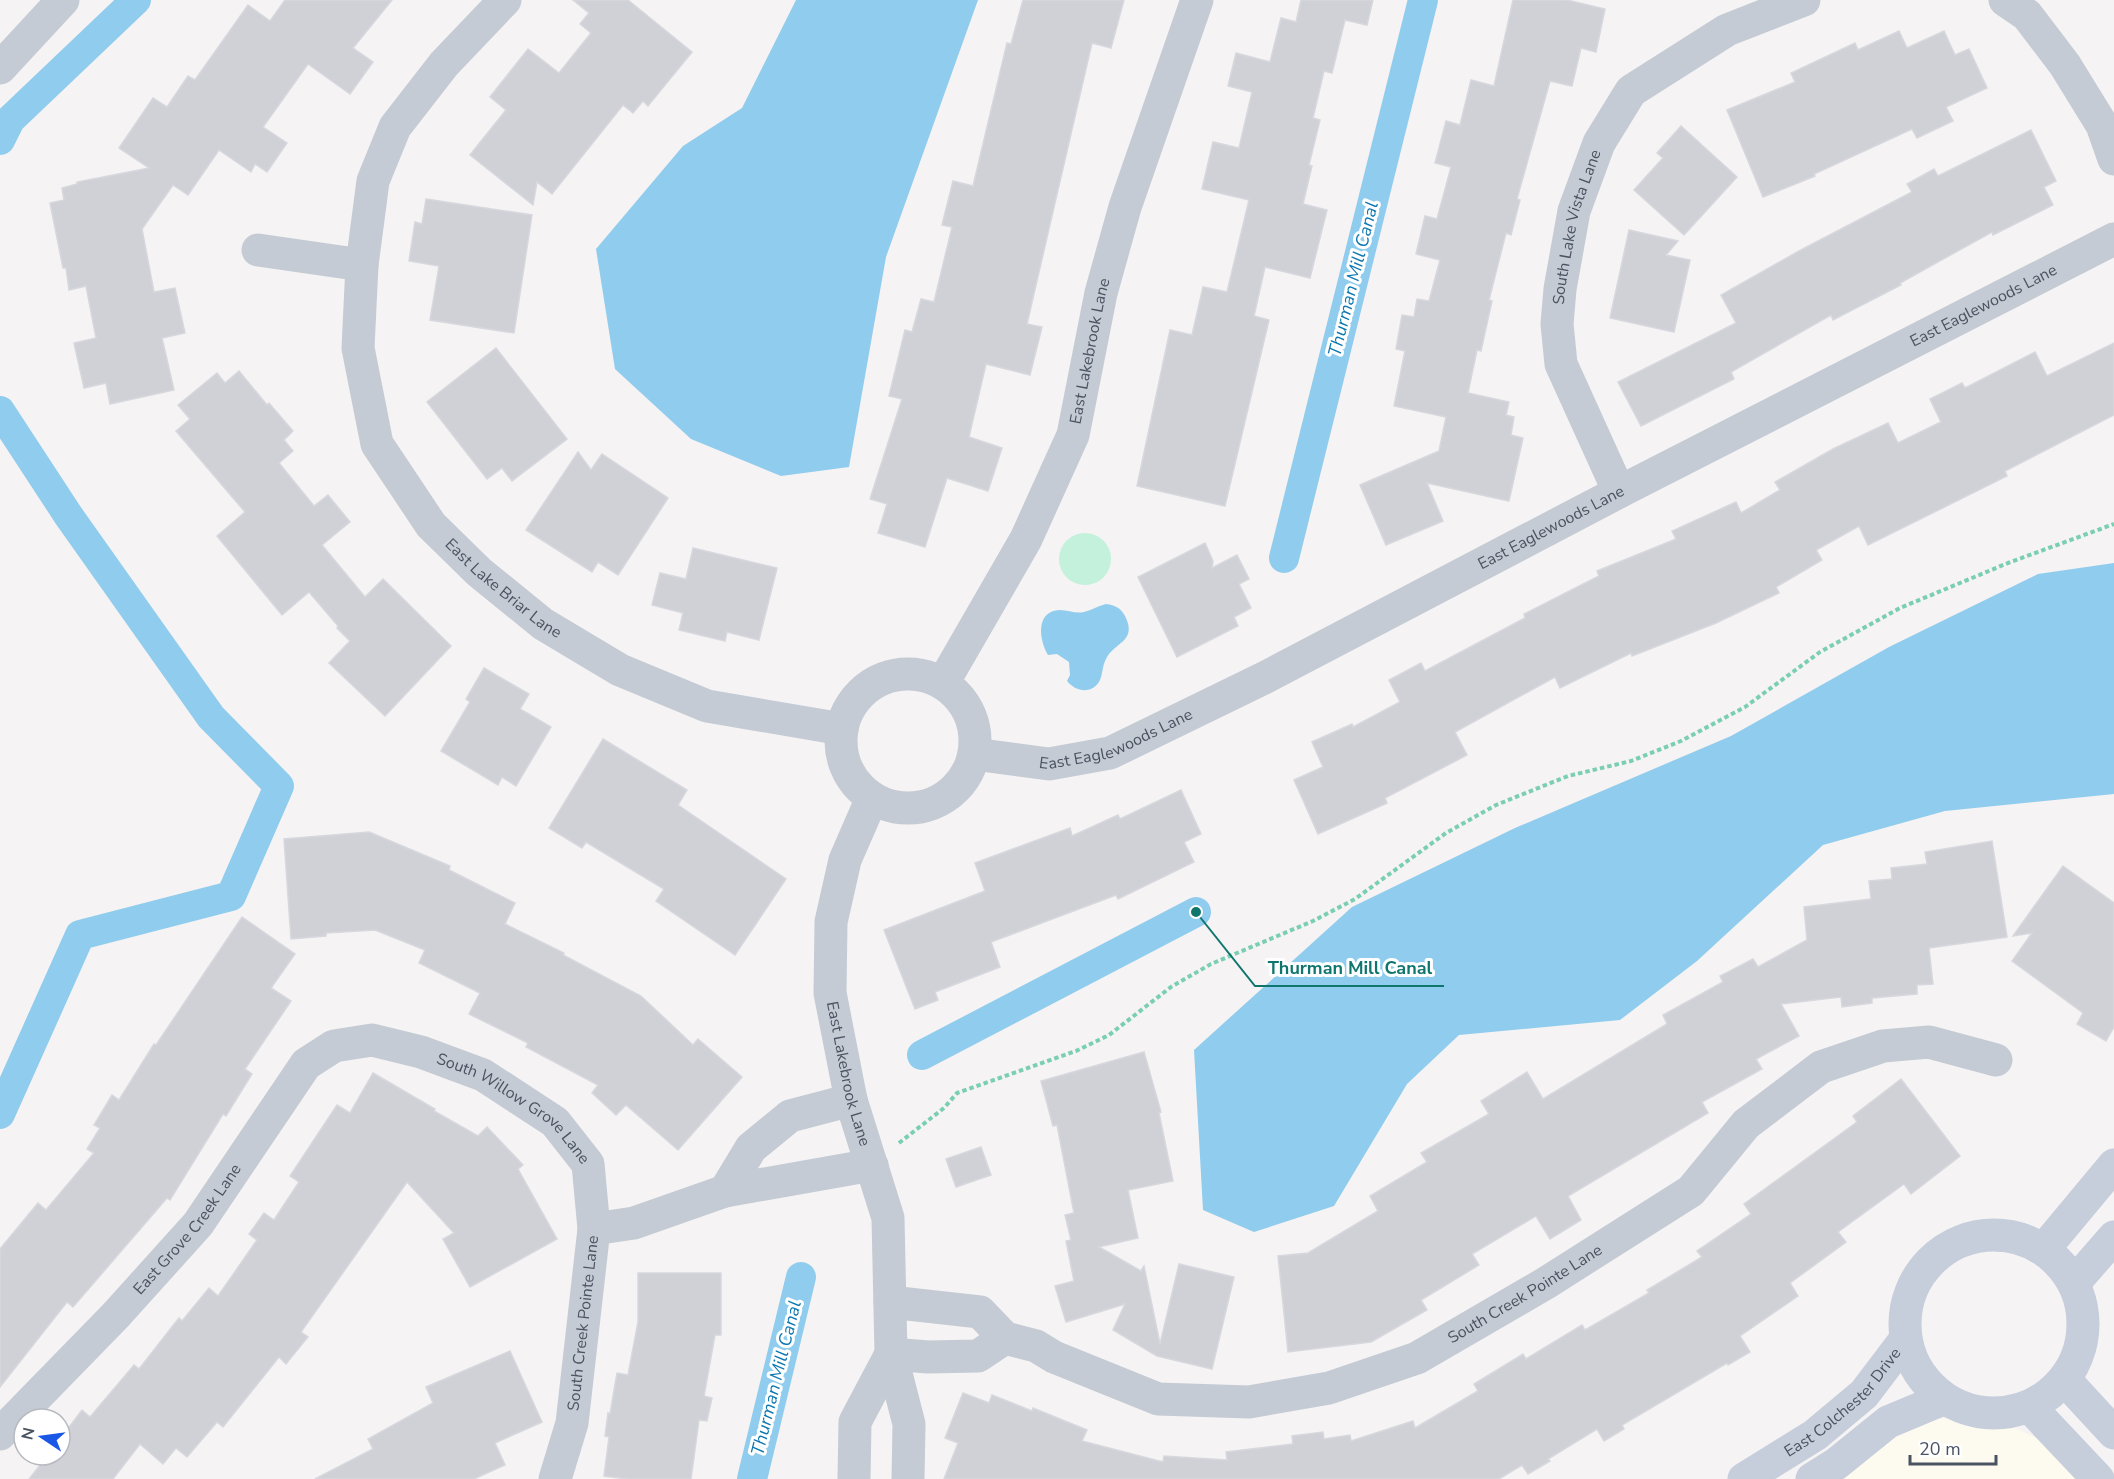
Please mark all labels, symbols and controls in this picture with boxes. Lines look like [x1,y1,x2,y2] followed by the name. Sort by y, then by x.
[1548,146,1607,306] street label: South Lake Vista Lane
[1322,199,1384,359] water label: Thurman Mill Canal
[1906,259,2061,352] street label: East Eaglewoods Lane
[1064,276,1116,426] street label: East Lakebrook Lane
[1474,480,1628,575] street label: East Eaglewoods Lane
[440,533,566,644] street label: East Lake Briar Lane
[1038,703,1196,775] street label: East Eaglewoods Lane
[1255,950,1444,986] callout: Thurman Mill Canal
[1268,956,1433,980] text: Thurman Mill Canal
[821,999,876,1149] street label: East Lakebrook Lane
[434,1048,595,1169] street label: South Willow Grove Lane
[128,1159,247,1300] street label: East Grove Creek Lane
[562,1234,604,1412] street label: South Creek Pointe Lane
[1444,1239,1606,1349] street label: South Creek Pointe Lane
[745,1298,807,1458] water label: Thurman Mill Canal
[1780,1343,1906,1462] street label: East Colchester Drive
[12,1407,72,1467] north arrow
[16,1426,40,1442] text: N
[1910,1428,1996,1466] scale bar
[1919,1437,1961,1461] text: 20 m

